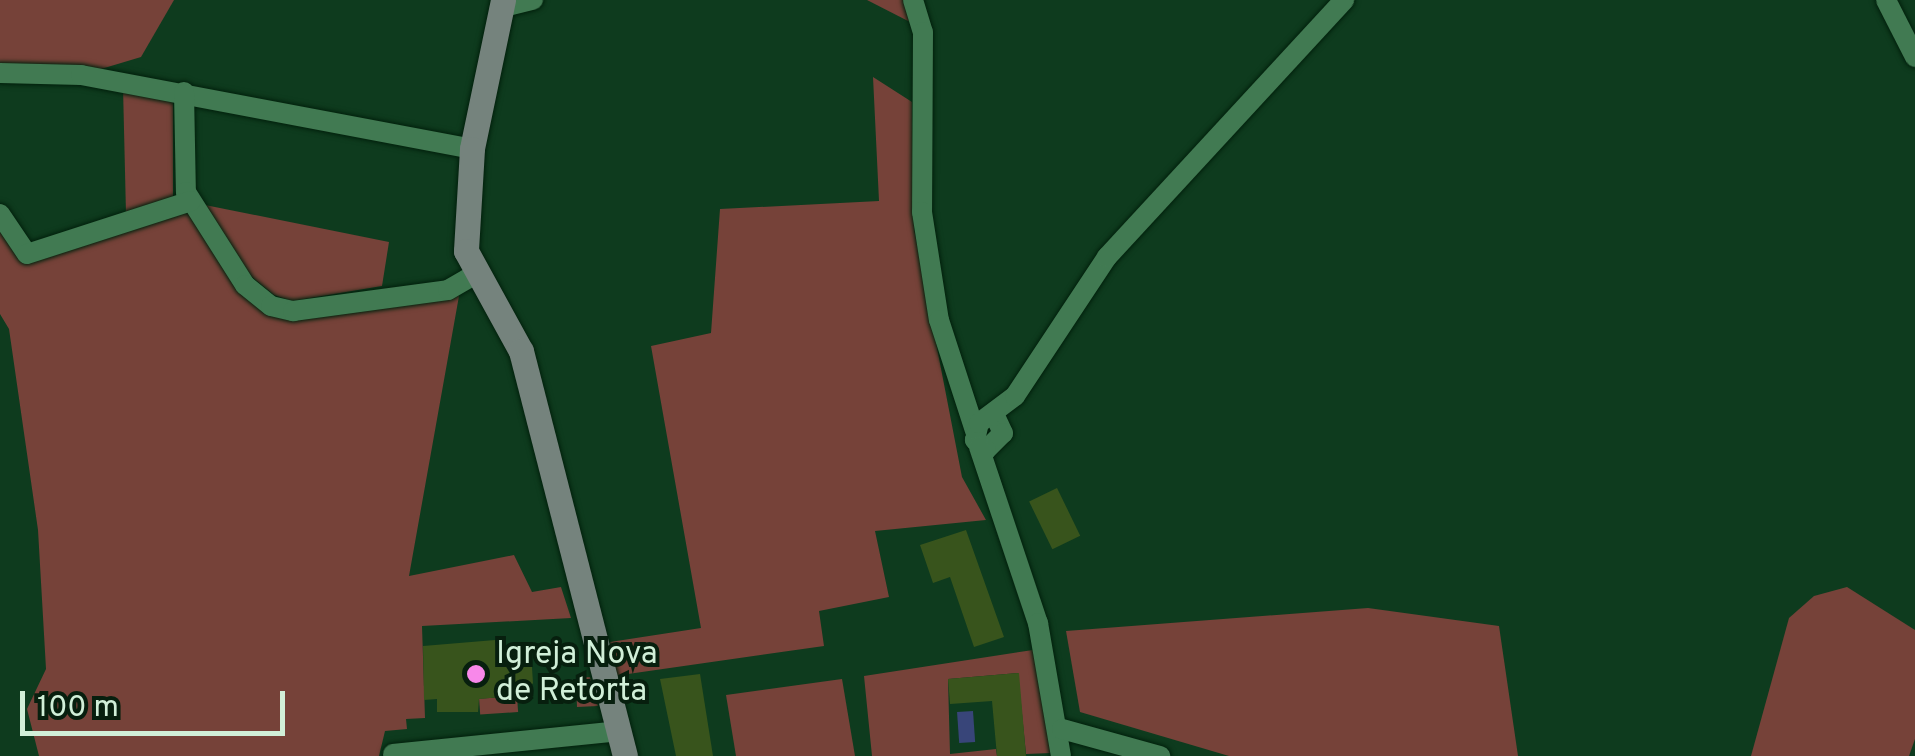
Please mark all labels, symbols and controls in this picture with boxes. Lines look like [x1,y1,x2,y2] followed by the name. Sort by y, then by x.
[496,637,658,712] place label: Igreja Nova de Retorta
[465,663,487,685] marker: Igreja Nova de Retorta
[25,671,290,733] scale bar
[37,690,119,727] text: 100 m

